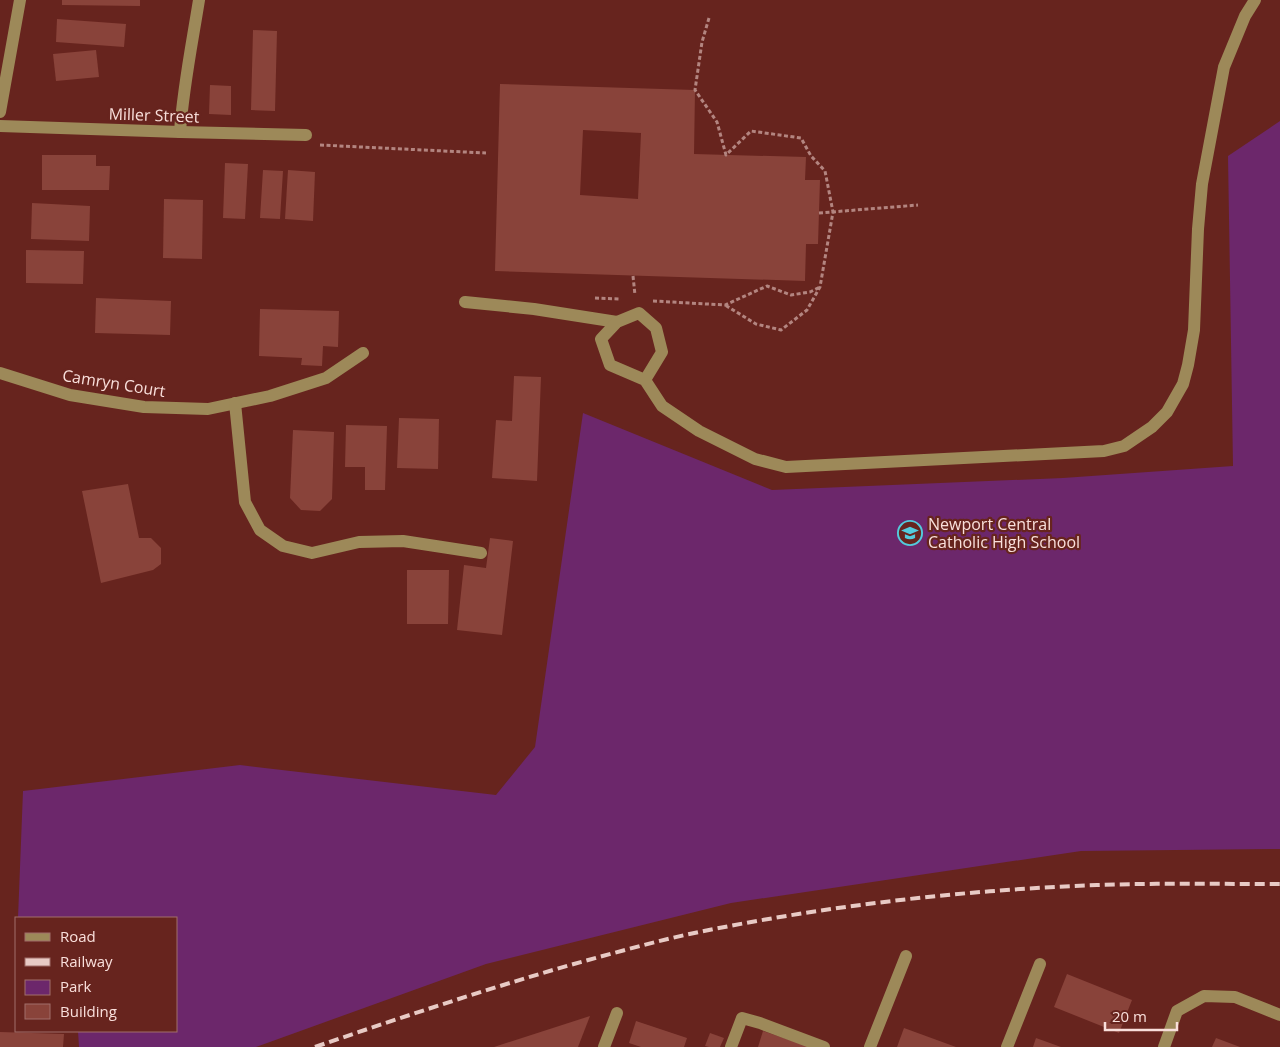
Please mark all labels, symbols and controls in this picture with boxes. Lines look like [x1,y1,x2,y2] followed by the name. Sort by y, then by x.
[108,102,200,128] street label: Miller Street
[61,364,167,402] street label: Camryn Court
[928,513,1080,553] place label: Newport Central Catholic High School
[897,520,923,546] school or university icon: Newport Central Catholic High School
[15,917,178,1032] legend
[60,926,96,946] text: Road
[60,951,113,971] text: Railway
[60,976,91,996] text: Park
[1105,1000,1178,1032] scale bar
[60,1001,117,1021] text: Building
[1112,1006,1147,1026] text: 20 m

